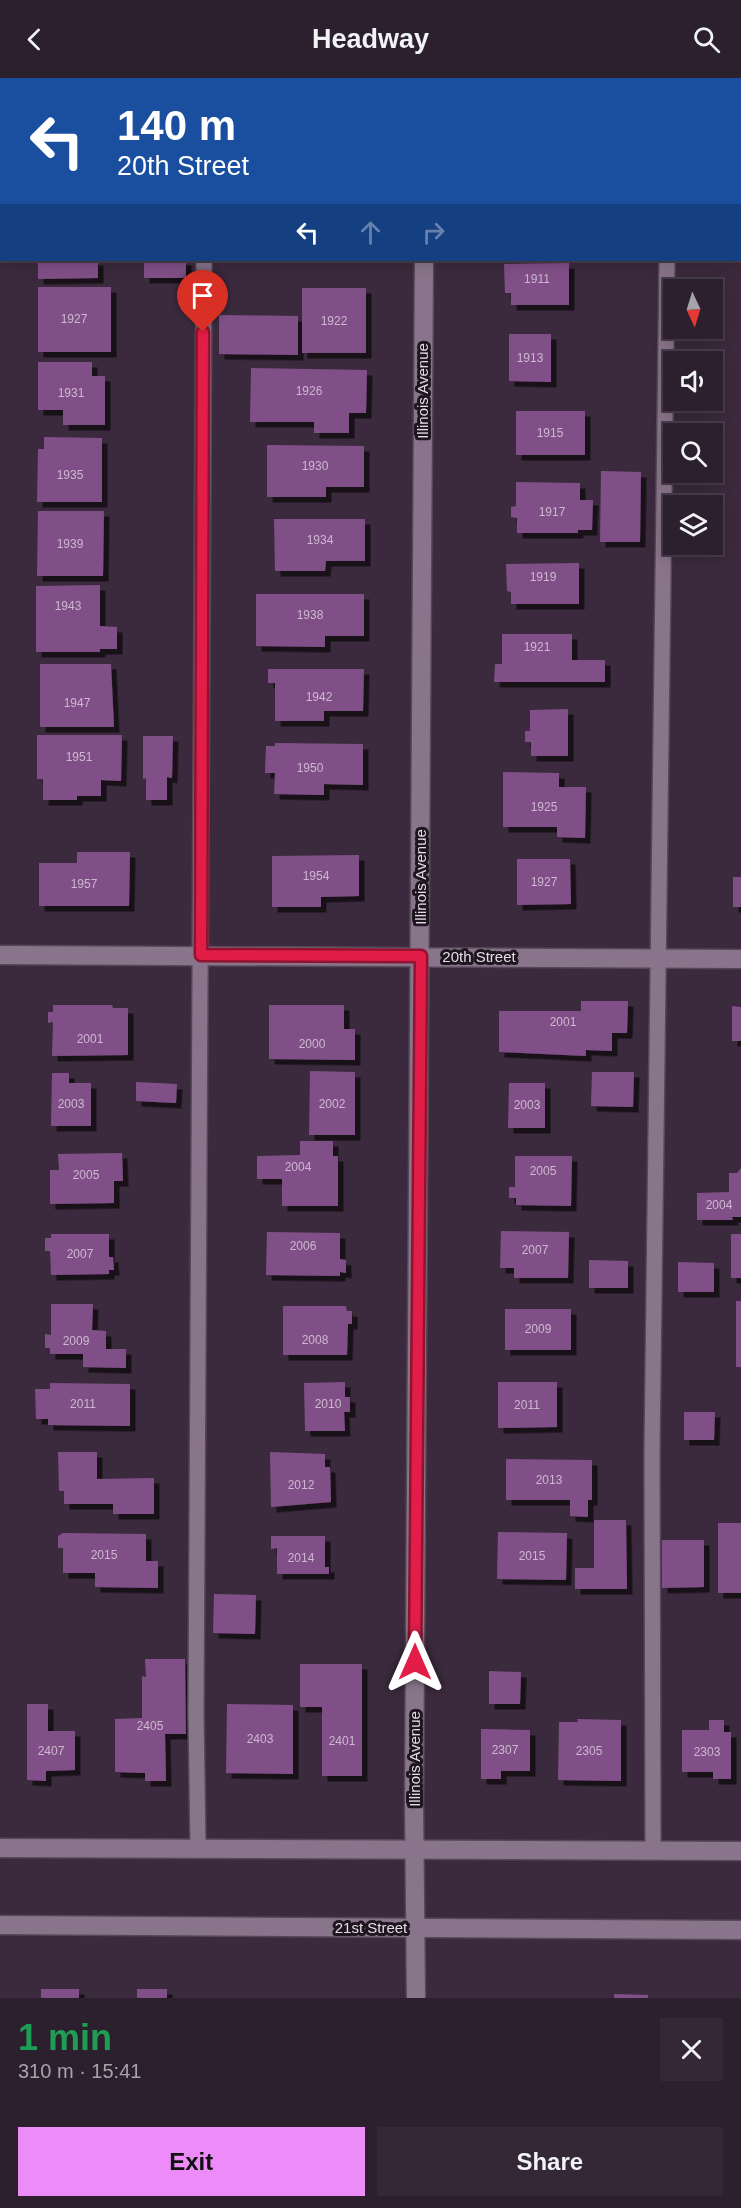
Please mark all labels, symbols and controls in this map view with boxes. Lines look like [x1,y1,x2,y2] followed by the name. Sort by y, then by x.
[18,23,51,56] icon: back
[690,23,723,56] icon: search
[312,24,429,54] text: Headway
[18,102,96,180] icon: left
[117,102,236,149] text: 140 m
[117,151,249,181] text: 20th Street
[291,216,324,249] icon: left
[354,216,387,249] icon: ahead
[417,216,450,249] icon: right
[177,270,228,332] pin
[524,272,550,286] house number: 1911
[186,279,219,312] icon: arrive
[663,279,723,339] north arrow
[663,279,723,555] map controls
[61,312,88,326] house number: 1927
[321,314,348,328] house number: 1922
[414,343,431,439] street label: Illinois Avenue
[517,351,544,365] house number: 1913
[663,351,723,411] button: sound
[296,384,323,398] house number: 1926
[58,386,85,400] house number: 1931
[663,423,723,483] button: search
[537,426,564,440] house number: 1915
[302,459,329,473] house number: 1930
[57,468,84,482] house number: 1935
[663,495,723,555] button: layers
[539,505,566,519] house number: 1917
[307,533,334,547] house number: 1934
[57,537,84,551] house number: 1939
[530,570,557,584] house number: 1919
[55,599,82,613] house number: 1943
[297,608,324,622] house number: 1938
[524,640,551,654] house number: 1921
[306,690,333,704] house number: 1942
[64,696,91,710] house number: 1947
[66,750,93,764] house number: 1951
[297,761,324,775] house number: 1950
[531,800,558,814] house number: 1925
[412,829,429,925] street label: Illinois Avenue
[303,869,330,883] house number: 1954
[531,875,558,889] house number: 1927
[71,877,98,891] house number: 1957
[442,948,517,965] street label: 20th Street
[550,1015,577,1029] house number: 2001
[77,1032,104,1046] house number: 2001
[299,1037,326,1051] house number: 2000
[58,1097,85,1111] house number: 2003
[319,1097,346,1111] house number: 2002
[514,1098,541,1112] house number: 2003
[285,1160,312,1174] house number: 2004
[530,1164,557,1178] house number: 2005
[73,1168,100,1182] house number: 2005
[706,1198,733,1212] house number: 2004
[290,1239,317,1253] house number: 2006
[522,1243,549,1257] house number: 2007
[67,1247,94,1261] house number: 2007
[525,1322,552,1336] house number: 2009
[302,1333,329,1347] house number: 2008
[63,1334,90,1348] house number: 2009
[70,1397,96,1411] house number: 2011
[315,1397,342,1411] house number: 2010
[514,1398,540,1412] house number: 2011
[536,1473,563,1487] house number: 2013
[288,1478,315,1492] house number: 2012
[91,1548,118,1562] house number: 2015
[519,1549,546,1563] house number: 2015
[288,1551,315,1565] house number: 2014
[383,1630,447,1694] position arrow
[406,1711,423,1807] street label: Illinois Avenue
[137,1719,164,1733] house number: 2405
[247,1732,274,1746] house number: 2403
[329,1734,356,1748] house number: 2401
[492,1743,519,1757] house number: 2307
[38,1744,65,1758] house number: 2407
[576,1744,603,1758] house number: 2305
[694,1745,721,1759] house number: 2303
[335,1919,408,1936] street label: 21st Street
[18,2017,112,2058] text: 1 min
[660,2018,723,2081] button: close
[18,2060,141,2082] text: 310 m · 15:41
[18,2127,365,2196] button: Exit
[377,2127,723,2196] button: Share

